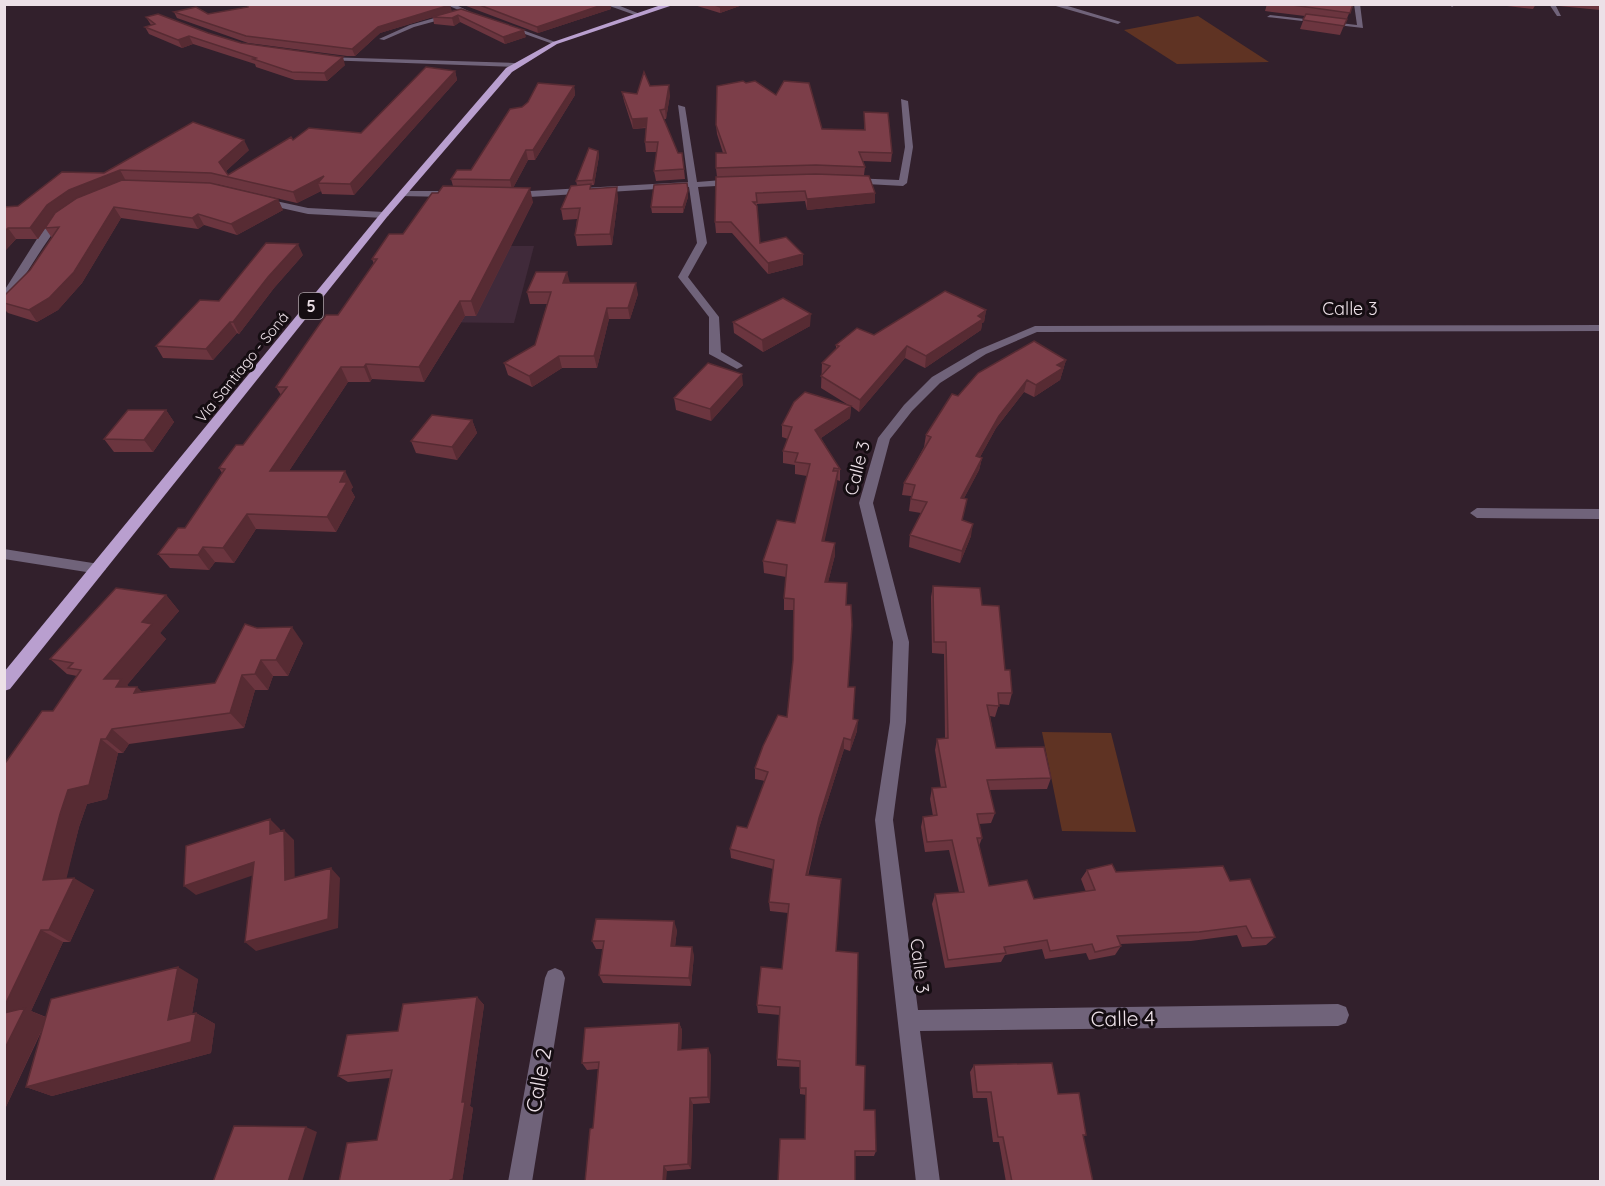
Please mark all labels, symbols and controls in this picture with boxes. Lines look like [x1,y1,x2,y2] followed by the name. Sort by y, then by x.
[299,293,323,319] road number: 5
[1322,297,1378,320] street label: Calle 3
[191,308,293,426] street label: Vía Santiago - Soná
[839,438,875,498] street label: Calle 3
[905,937,935,995] street label: Calle 3
[1090,1004,1156,1032] street label: Calle 4
[520,1046,556,1114] street label: Calle 2

